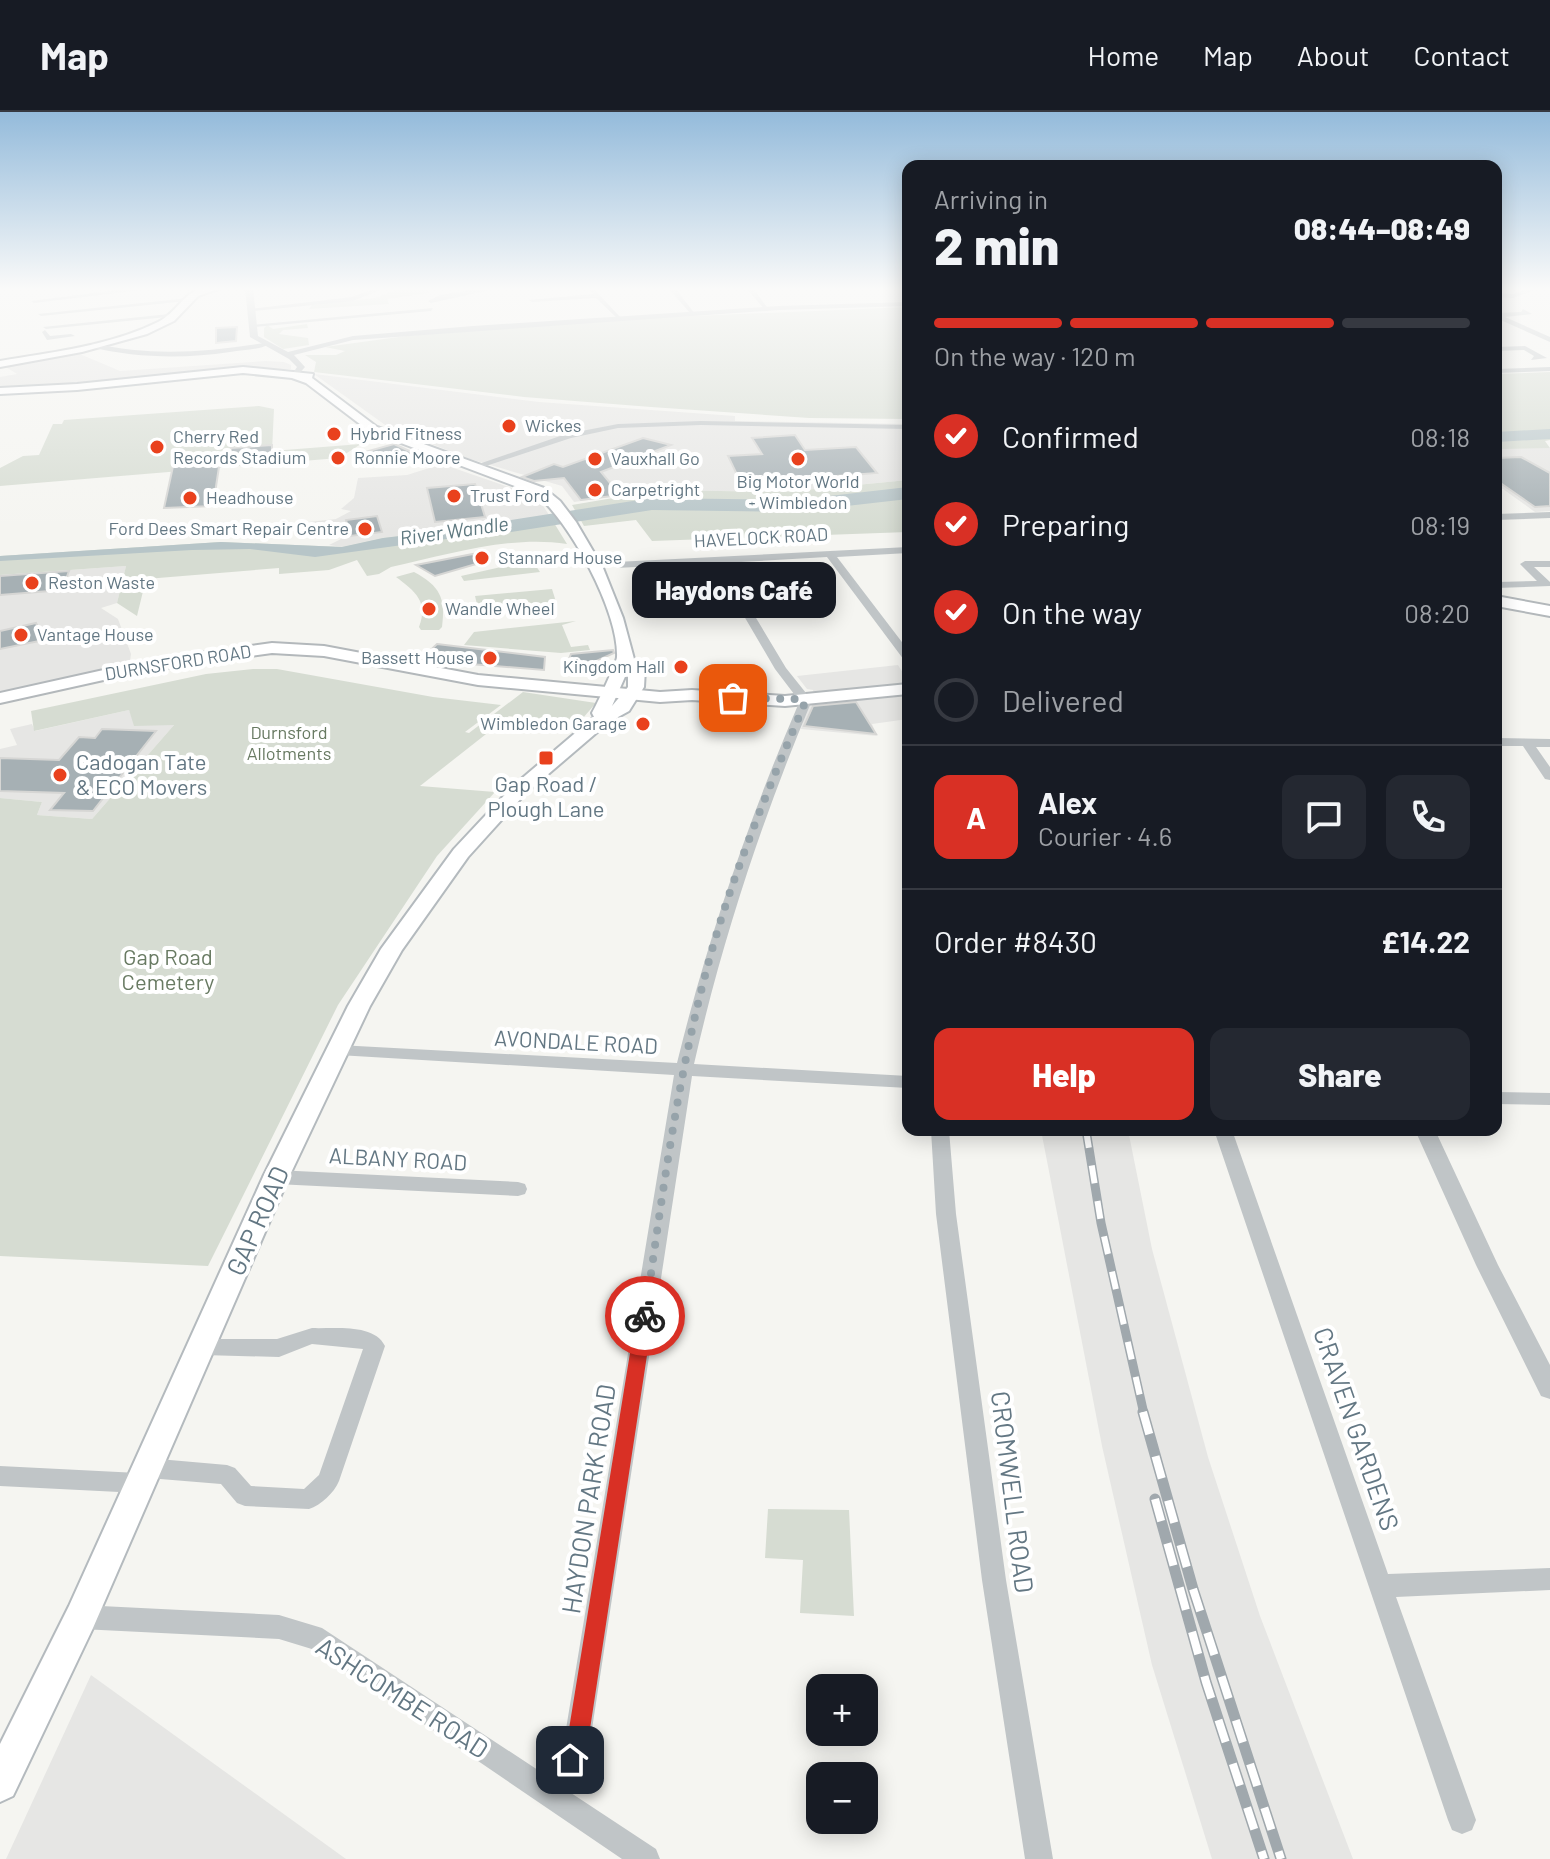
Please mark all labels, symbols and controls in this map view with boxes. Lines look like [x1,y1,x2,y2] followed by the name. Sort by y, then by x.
[40,32,109,78] text: Map
[1088,38,1159,72] text: Home
[1203,38,1253,72] text: Map
[1297,38,1369,72] text: About
[1413,38,1510,72] text: Contact
[934,183,1048,214] text: Arriving in
[1294,210,1470,246] text: 08:44–08:49
[934,213,1059,275] text: 2 min
[934,340,1136,371] text: On the way · 120 m
[525,414,582,436] place label: Wickes
[934,414,978,458] icon: check
[500,417,518,435] marker: Wickes
[1002,418,1139,454] text: Confirmed
[1410,421,1470,452] text: 08:18
[350,422,462,444] place label: Hybrid Fitness
[173,425,306,468] place label: Cherry Red Records Stadium
[325,425,343,443] marker: Hybrid Fitness
[148,438,166,456] marker: Cherry Red Records Stadium
[354,446,461,468] place label: Ronnie Moore
[611,447,700,469] place label: Vauxhall Go
[329,449,347,467] marker: Ronnie Moore
[586,450,604,468] marker: Vauxhall Go
[789,450,807,468] marker: Big Motor World - Wimbledon
[736,470,860,513] place label: Big Motor World - Wimbledon
[611,478,700,500] place label: Carpetright
[586,481,604,499] marker: Carpetright
[470,484,550,506] place label: Trust Ford
[206,486,294,508] place label: Headhouse
[445,487,463,505] marker: Trust Ford
[181,489,199,507] marker: Headhouse
[934,502,978,546] icon: check
[1002,506,1129,542] text: Preparing
[1410,509,1470,540] text: 08:19
[398,511,510,550] water label: River Wandle
[109,517,349,539] place label: Ford Dees Smart Repair Centre
[356,520,374,538] marker: Ford Dees Smart Repair Centre
[693,523,829,552] street label: HAVELOCK ROAD
[498,546,622,568] place label: Stannard House
[473,549,491,567] marker: Stannard House
[631,562,835,618] callout: Haydons Café
[48,571,155,593] place label: Reston Waste
[23,574,41,592] marker: Reston Waste
[655,574,813,605] text: Haydons Café
[934,590,978,634] icon: check
[1002,594,1142,630] text: On the way
[445,597,555,619] place label: Wandle Wheel
[1404,597,1470,628] text: 08:20
[420,600,438,618] marker: Wandle Wheel
[37,623,154,645] place label: Vantage House
[12,626,30,644] marker: Vantage House
[103,640,253,684] street label: DURNSFORD ROAD
[361,646,474,668] place label: Bassett House
[481,649,499,667] marker: Bassett House
[563,655,665,677] place label: Kingdom Hall
[672,658,690,676] marker: Kingdom Hall
[699,664,767,732] pin
[711,676,755,720] icon: bag
[1002,682,1124,718] text: Delivered
[480,712,627,734] place label: Wimbledon Garage
[634,715,652,733] marker: Wimbledon Garage
[247,721,331,764] park label: Durnsford Allotments
[76,748,207,799] place label: Cadogan Tate & ECO Movers
[537,749,555,767] marker: Gap Road / Plough Lane
[51,766,69,784] marker: Cadogan Tate & ECO Movers
[487,770,605,821] place label: Gap Road / Plough Lane
[1282,775,1366,859] button: chat
[1386,775,1470,859] button: phone
[1038,784,1097,820] text: Alex
[966,799,986,835] text: A
[1038,820,1172,851] text: Courier · 4.6
[934,923,1097,959] text: Order #8430
[1381,923,1470,959] text: £14.22
[122,943,214,994] park label: Gap Road Cemetery
[494,1024,658,1058] street label: AVONDALE ROAD
[934,1028,1194,1120] button: Help
[1210,1028,1470,1120] button: Share
[328,1141,468,1175] street label: ALBANY ROAD
[219,1161,294,1280] street label: GAP ROAD
[605,1276,685,1356] courier
[623,1294,667,1338] icon: bike
[1308,1323,1407,1534] street label: CRAVEN GARDENS
[554,1382,621,1616] street label: HAYDON PARK ROAD
[986,1389,1041,1595] street label: CROMWELL ROAD
[311,1630,495,1764] street label: ASHCOMBE ROAD
[806,1674,878,1834] map controls
[806,1674,878,1746] button: +
[536,1726,604,1794] pin
[548,1738,592,1782] icon: home
[806,1762,878,1834] button: −

